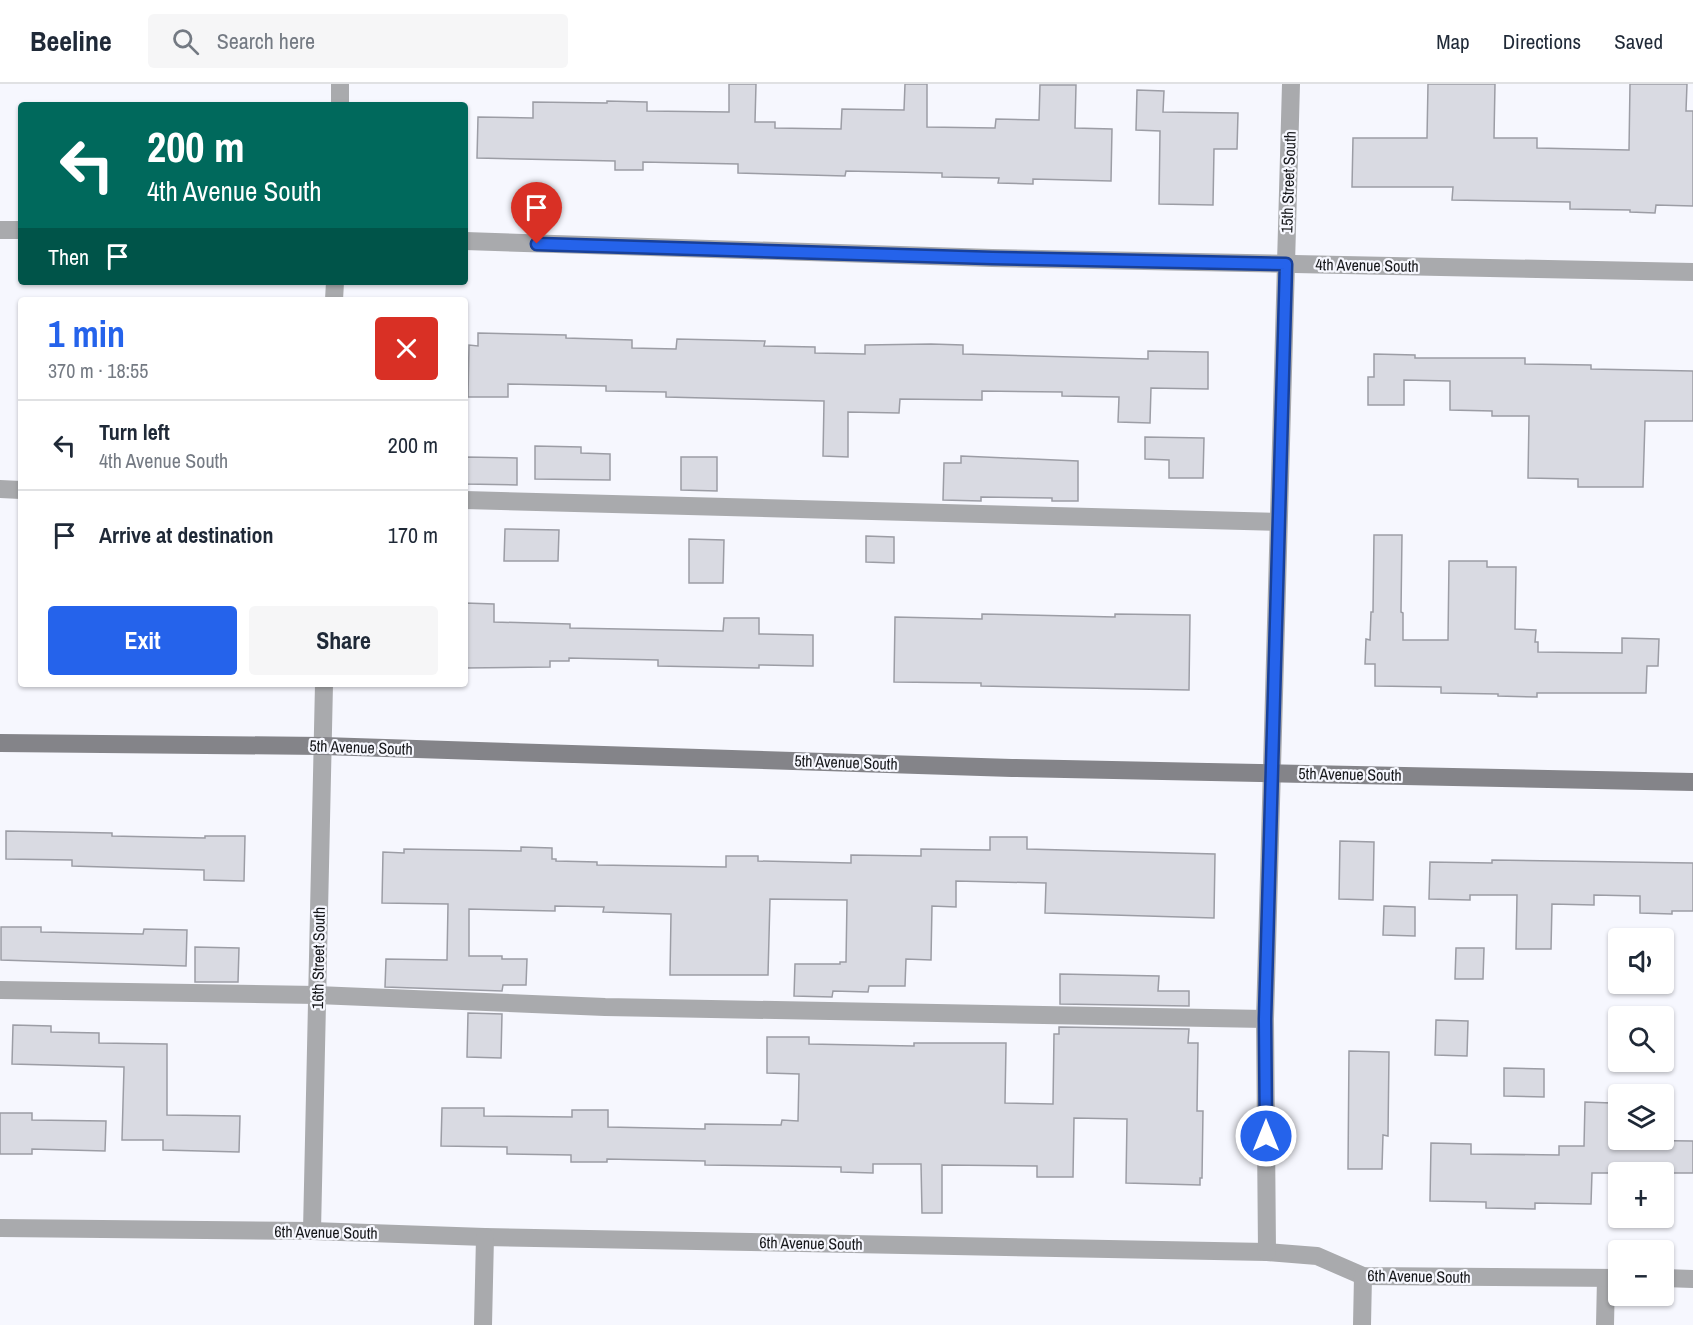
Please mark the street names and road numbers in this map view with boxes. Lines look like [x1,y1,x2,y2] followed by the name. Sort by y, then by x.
[1275,131,1301,233] street label: 15th Street South
[1315,253,1419,277] street label: 4th Avenue South
[309,734,413,760] street label: 5th Avenue South
[794,749,898,775] street label: 5th Avenue South
[1298,762,1402,786] street label: 5th Avenue South
[306,907,330,1009] street label: 16th Street South
[274,1220,378,1244] street label: 6th Avenue South
[759,1231,863,1255] street label: 6th Avenue South
[1367,1264,1471,1288] street label: 6th Avenue South

